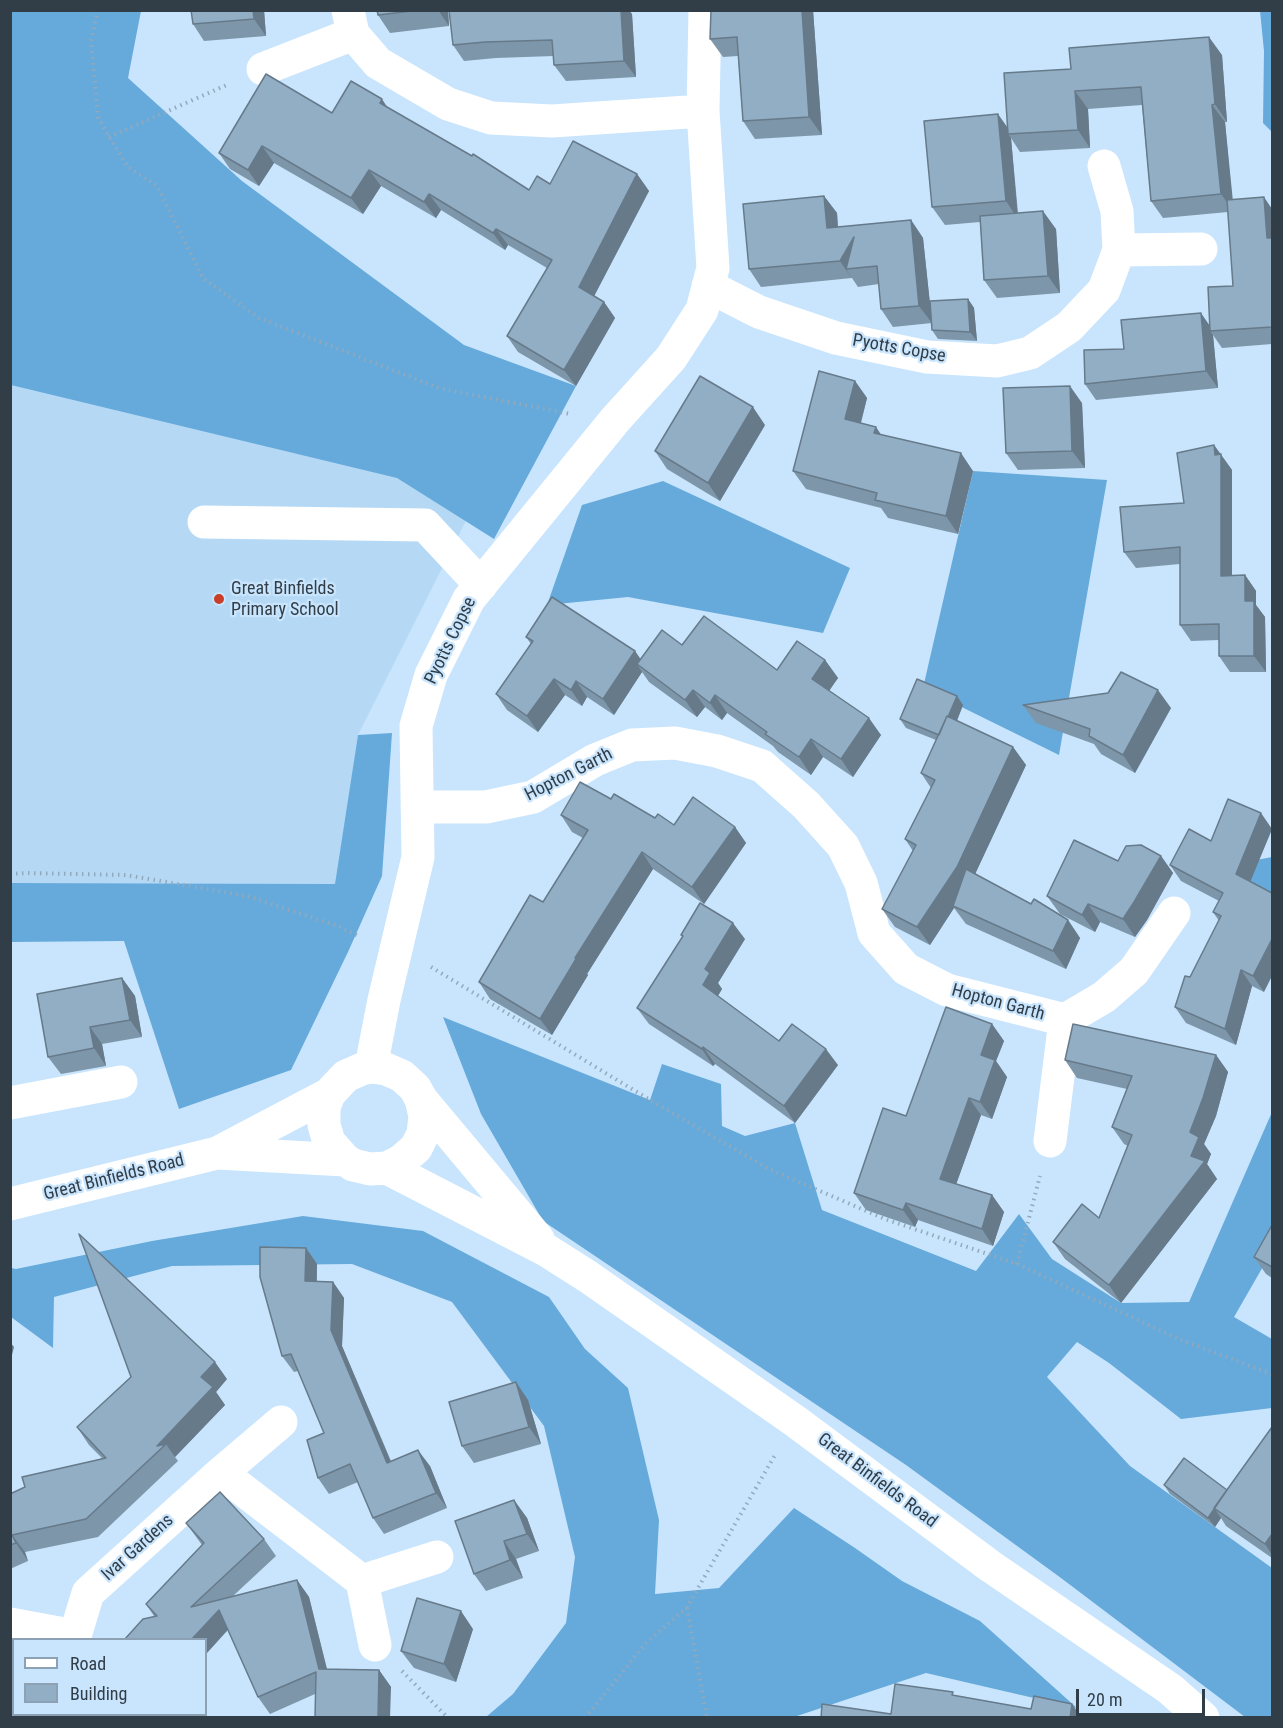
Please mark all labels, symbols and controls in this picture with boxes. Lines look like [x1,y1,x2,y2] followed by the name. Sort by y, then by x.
[851,330,947,368] street label: Pyotts Copse
[231,578,339,620] place label: Great Binfields Primary School
[212,592,226,606] marker: Great Binfields Primary School
[421,594,481,688] street label: Pyotts Copse
[522,744,616,806] street label: Hopton Garth
[949,980,1047,1026] street label: Hopton Garth
[42,1150,186,1206] street label: Great Binfields Road
[813,1429,941,1533] street label: Great Binfields Road
[98,1510,178,1586] street label: Ivar Gardens
[12,1638,207,1716] legend
[70,1653,106,1674] text: Road
[1079,1677,1208,1715] scale bar
[70,1683,127,1704] text: Building
[1087,1689,1122,1710] text: 20 m

